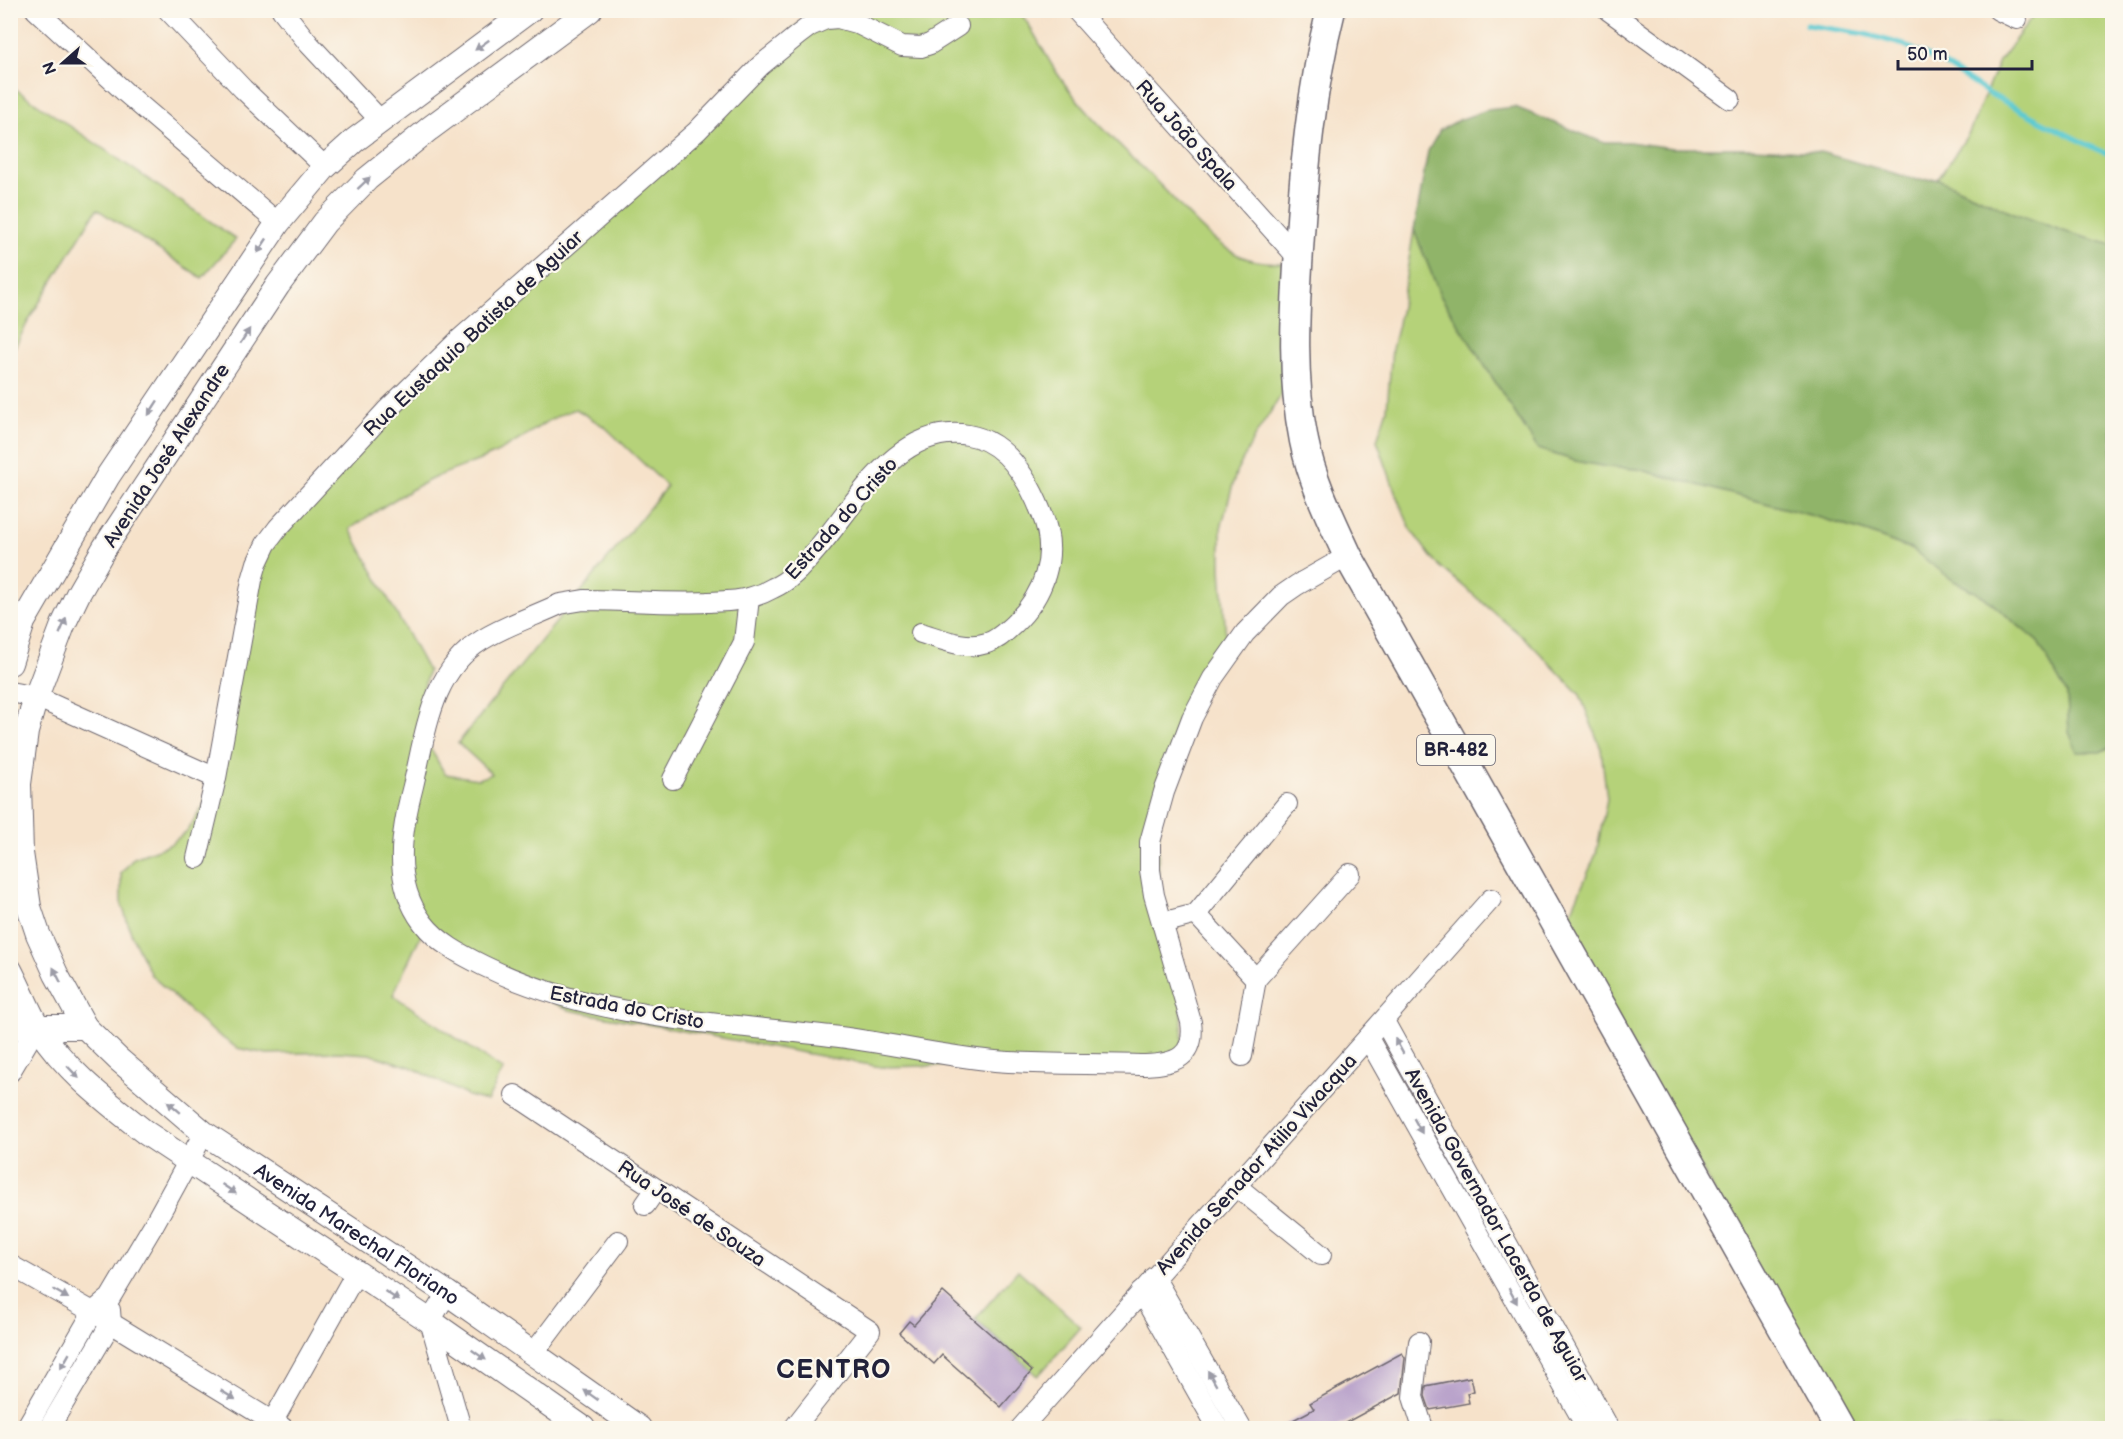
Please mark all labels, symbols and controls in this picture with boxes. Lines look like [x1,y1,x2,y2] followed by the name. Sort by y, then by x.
[33,33,93,93] north arrow
[1898,33,2032,71] scale bar
[475,39,491,51] one-way arrow
[1907,44,1948,65] text: 50 m
[39,59,61,77] text: N
[1130,75,1242,196] street label: Rua João Spala
[356,176,371,190] one-way arrow
[359,225,589,442] street label: Rua Eustaquio Batista de Aguiar
[256,237,268,253] one-way arrow
[239,328,250,344] one-way arrow
[98,359,235,552] street label: Avenida José Alexandre
[148,399,159,416] one-way arrow
[780,452,903,585] street label: Estrada do Cristo
[59,617,69,635] one-way arrow
[1417,735,1495,765] road number: BR-482
[53,967,62,984] one-way arrow
[548,981,706,1035] street label: Estrada do Cristo
[1393,1038,1404,1054] one-way arrow
[1151,1049,1362,1280] street label: Avenida Senador Atilio Vivacqua
[1399,1064,1593,1388] street label: Avenida Governador Lacerda de Aguiar
[66,1065,80,1079] one-way arrow
[166,1100,182,1113] one-way arrow
[1412,1118,1423,1134] one-way arrow
[613,1155,770,1272] street label: Rua José de Souza
[249,1158,464,1311] street label: Avenida Marechal Floriano
[221,1183,237,1195] one-way arrow
[1508,1288,1518,1305] one-way arrow
[53,1289,70,1299] one-way arrow
[384,1291,400,1302] one-way arrow
[470,1349,486,1361] one-way arrow
[60,1353,70,1370] one-way arrow
[776,1355,892,1386] district label: CENTRO
[1207,1369,1217,1386] one-way arrow
[584,1389,599,1401] one-way arrow
[220,1390,236,1401] one-way arrow

